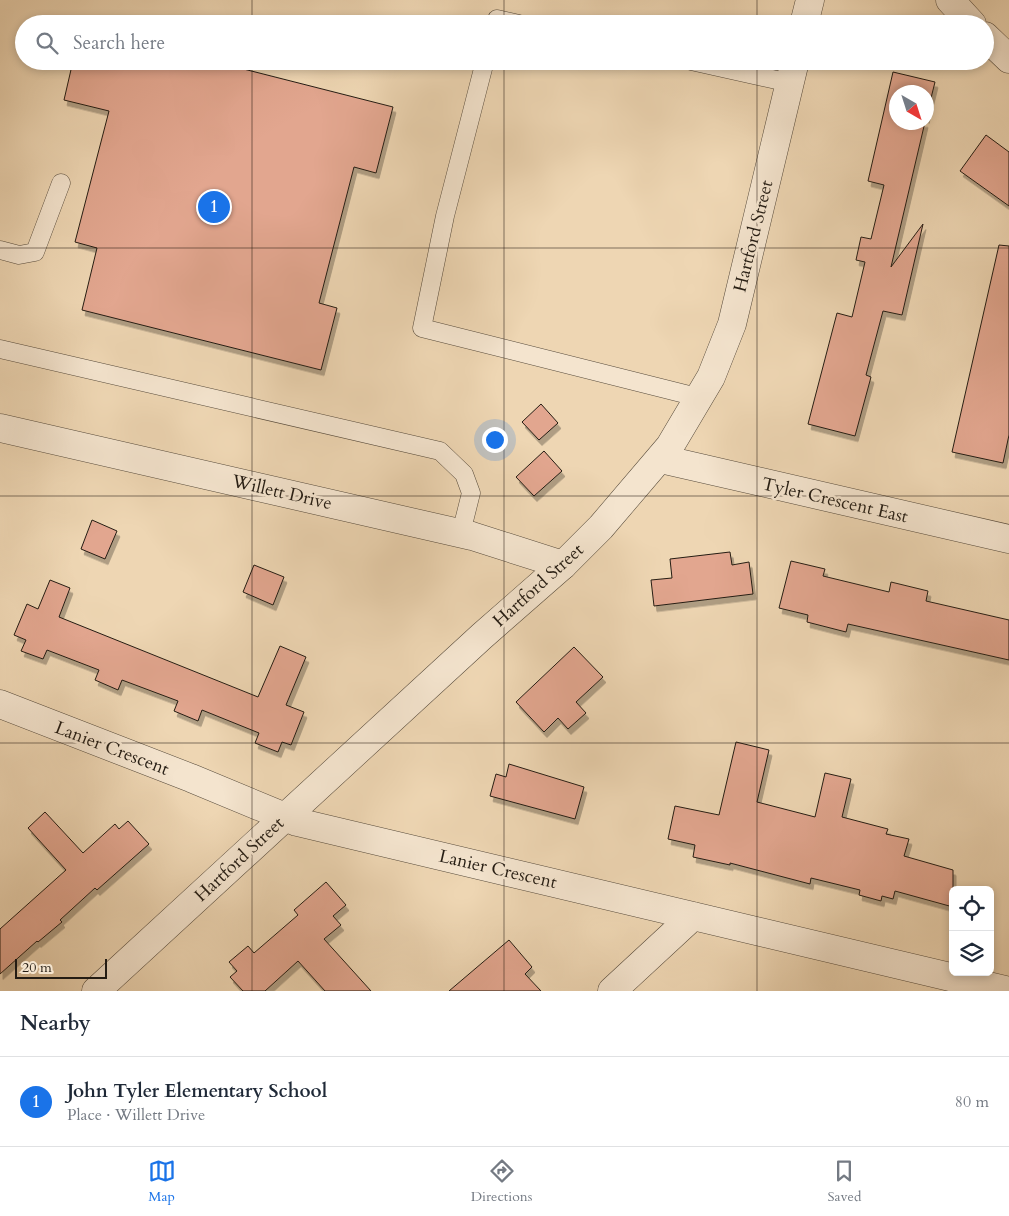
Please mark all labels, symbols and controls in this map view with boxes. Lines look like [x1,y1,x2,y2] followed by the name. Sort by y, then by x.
[15,15,994,70] search box
[33,29,61,57] icon: search
[73,30,165,56] text: Search here
[889,85,934,130] north arrow
[727,177,780,295] street label: Hartford Street
[198,188,230,226] pin: 1
[482,427,508,453] your location
[228,469,334,516] street label: Willett Drive
[759,472,911,530] street label: Tyler Crescent East
[487,538,590,633] street label: Hartford Street
[51,715,173,782] street label: Lanier Crescent
[189,811,290,908] street label: Hartford Street
[436,844,560,895] street label: Lanier Crescent
[949,886,994,976] map controls
[949,886,994,931] button: locate
[949,931,994,976] button: layers
[15,956,108,979] scale bar
[22,958,52,977] text: 20 m
[20,1009,91,1038] text: Nearby
[67,1078,327,1104] text: John Tyler Elementary School
[32,1091,40,1113] text: 1
[955,1091,989,1113] text: 80 m
[67,1104,205,1126] text: Place · Willett Drive
[148,1157,176,1206] tab: Map
[471,1157,532,1206] tab: Directions
[827,1157,861,1206] tab: Saved

